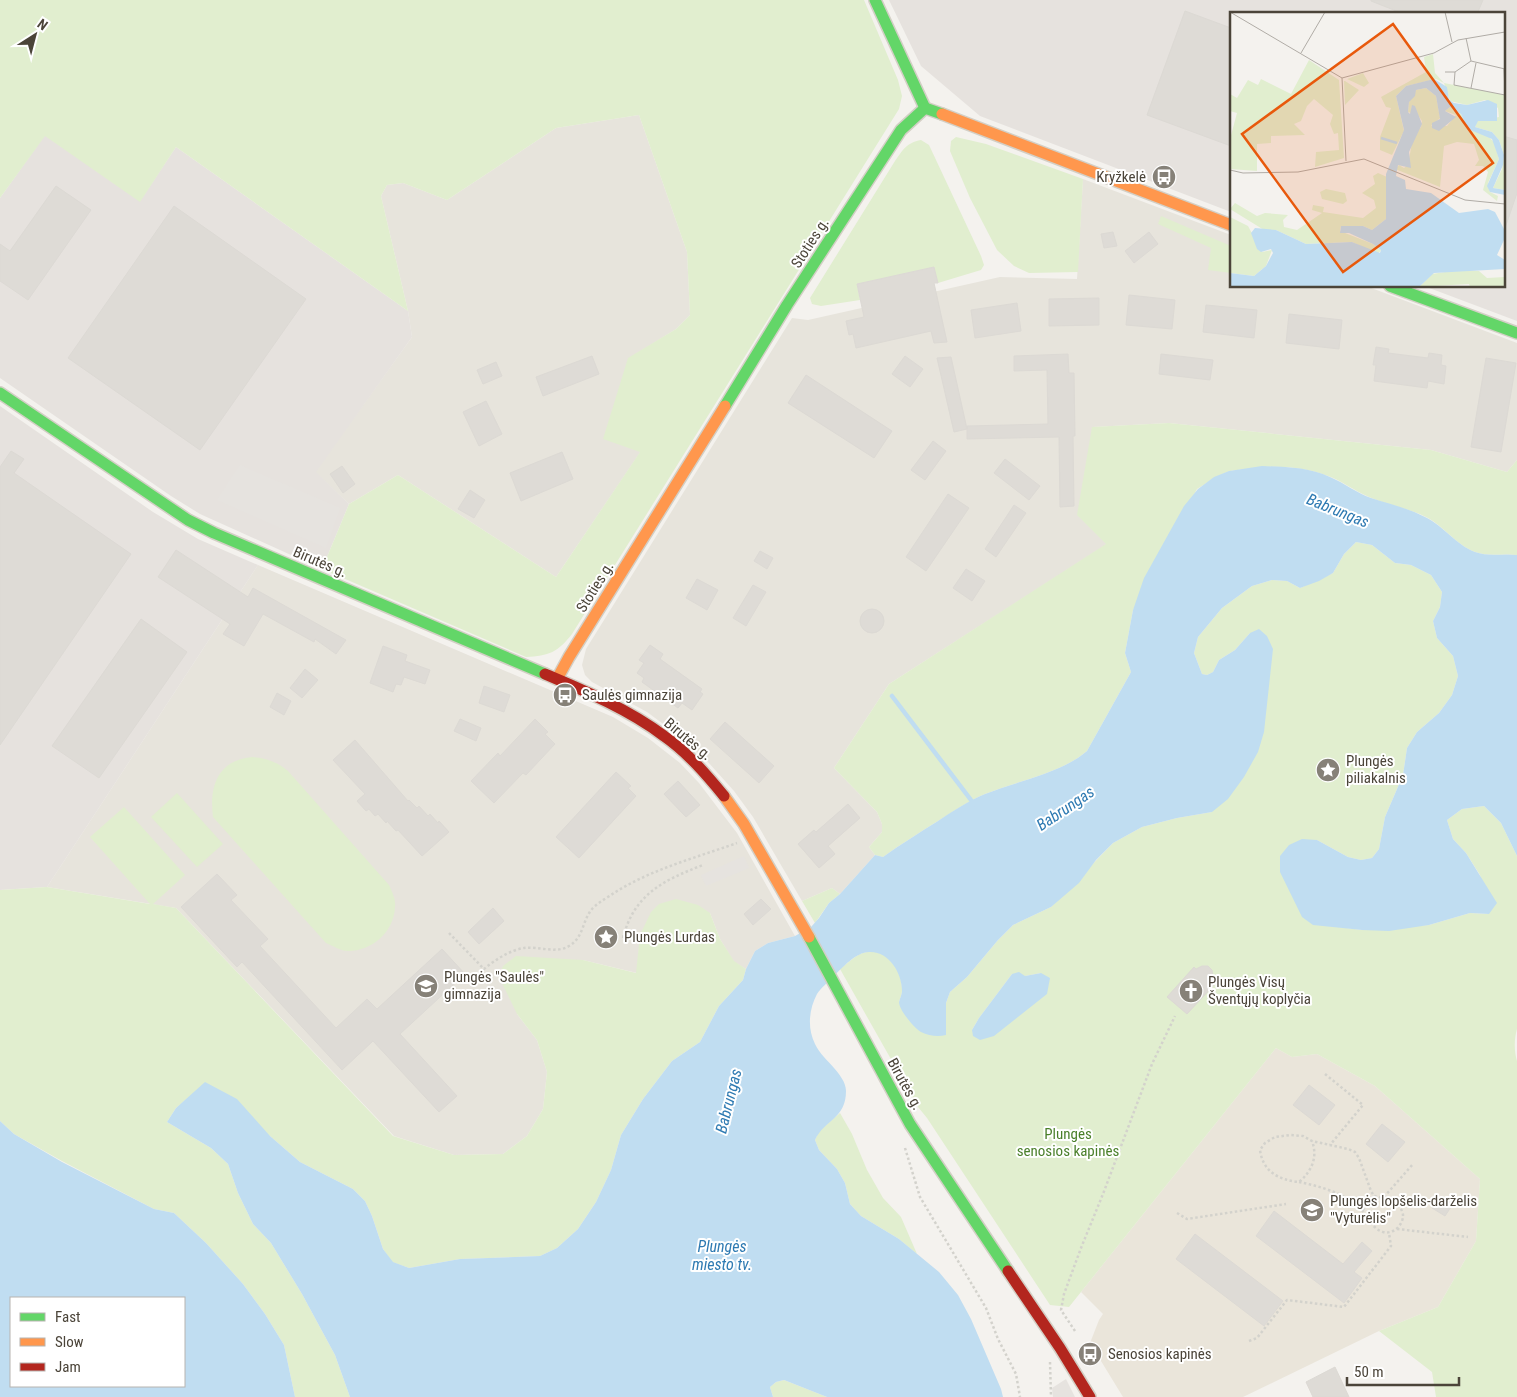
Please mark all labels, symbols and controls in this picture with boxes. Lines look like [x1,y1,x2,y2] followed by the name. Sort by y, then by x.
[10,10,60,60] north arrow
[1230,12,1504,288] inset map
[34,15,51,33] text: N
[1151,164,1177,190] bus stop icon: Kryžkelė
[1096,168,1146,186] place label: Kryžkelė
[787,215,833,271] street label: Stoties g.
[1304,489,1372,532] water label: Babrungas
[290,543,350,581] street label: Birutės g.
[572,558,618,616] street label: Stoties g.
[552,682,578,708] bus stop icon: Saulės gimnazija
[582,686,682,704] place label: Saulės gimnazija
[661,714,715,764] street label: Birutės g.
[1346,752,1406,787] place label: Plungės piliakalnis
[1315,757,1341,783] place icon: Plungės piliakalnis
[1033,782,1098,835] water label: Babrungas
[593,924,619,950] place icon: Plungės Lurdas
[624,928,715,946] place label: Plungės Lurdas
[444,968,544,1003] place label: Plungės "Saulės" gimnazija
[413,973,439,999] school or university icon: Plungės "Saulės" gimnazija
[1208,973,1311,1008] place label: Plungės Visų Šventųjų koplyčia
[1178,978,1204,1004] church icon: Plungės Visų Šventųjų koplyčia
[883,1055,927,1113] street label: Birutės g.
[711,1067,746,1135] water label: Babrungas
[1017,1125,1120,1160] park label: Plungės senosios kapinės
[1330,1192,1477,1227] place label: Plungės lopšelis-darželis "Vyturėlis"
[1299,1197,1325,1223] school or university icon: Plungės lopšelis-darželis "Vyturėlis"
[692,1237,752,1274] water label: Plungės miesto tv.
[10,1297,185,1387] legend
[55,1308,80,1326] text: Fast
[55,1333,84,1351] text: Slow
[1077,1341,1103,1367] bus stop icon: Senosios kapinės
[1108,1345,1212,1363] place label: Senosios kapinės
[1347,1354,1460,1386] scale bar
[55,1358,81,1376] text: Jam
[1354,1363,1384,1381] text: 50 m

